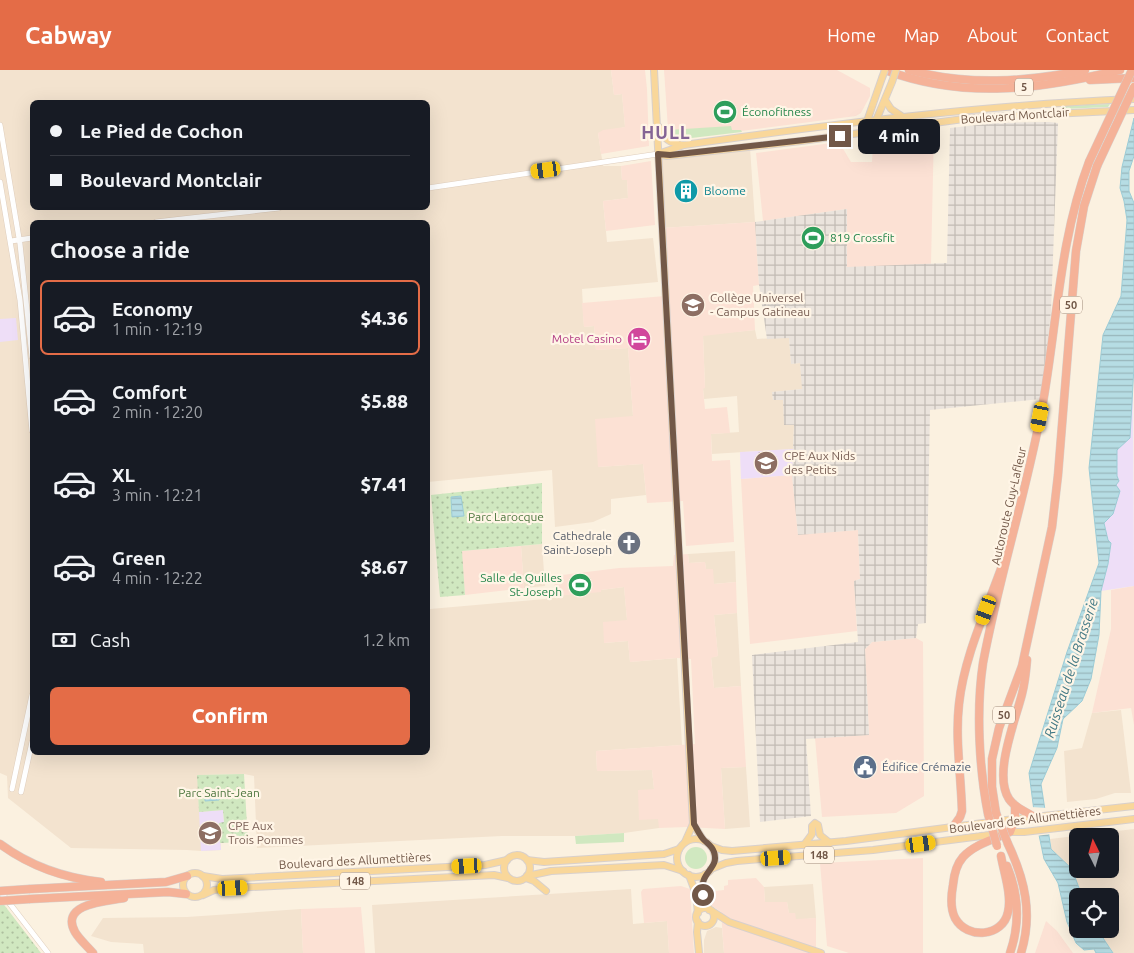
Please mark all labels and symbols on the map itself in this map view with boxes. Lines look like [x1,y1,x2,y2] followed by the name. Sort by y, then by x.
[1015,78,1033,96] road number: 5
[712,99,738,125] sports icon: Éconofitness
[742,105,811,118] place label: Éconofitness
[960,105,1070,126] street label: Boulevard Montclair
[858,118,940,154] callout: 4 min
[641,122,691,142] district label: HULL
[829,125,851,147] route end
[530,160,561,180] car
[673,178,699,204] building icon: Bloome
[704,184,746,197] place label: Bloome
[800,225,826,251] sports icon: 819 Crossfit
[830,231,895,244] place label: 819 Crossfit
[710,291,810,318] place label: Collège Universel - Campus Gatineau
[680,292,706,318] school or university icon: Collège Universel - Campus Gatineau
[1060,296,1082,314] road number: 50
[626,326,652,352] hotel icon: Motel Casino
[552,332,622,345] place label: Motel Casino
[1029,401,1050,433] car
[989,445,1029,566] street label: Autoroute Guy-Lafleur
[784,449,855,476] place label: CPE Aux Nids des Petits
[753,450,779,476] school or university icon: CPE Aux Nids des Petits
[468,510,544,523] park label: Parc Larocque
[543,529,612,556] place label: Cathedrale Saint-Joseph
[616,530,642,556] church icon: Cathedrale Saint-Joseph
[480,571,562,598] place label: Salle de Quilles St-Joseph
[567,572,593,598] sports icon: Salle de Quilles St-Joseph
[973,593,998,627] car
[1041,596,1101,740] water label: Ruisseau de la Brasserie
[993,706,1015,724] road number: 50
[852,754,878,780] public building icon: Édifice Crémazie
[882,760,971,773] place label: Édifice Crémazie
[178,786,260,799] park label: Parc Saint-Jean
[948,804,1101,835] street label: Boulevard des Allumettières
[228,819,303,846] place label: CPE Aux Trois Pommes
[197,820,223,846] school or university icon: CPE Aux Trois Pommes
[1069,828,1119,878] north arrow
[905,834,936,854] car
[804,846,834,864] road number: 148
[760,849,791,867] car
[279,850,431,871] street label: Boulevard des Allumettières
[451,858,482,874] car
[340,872,370,889] road number: 148
[217,880,248,896] car
[692,884,714,906] route start

